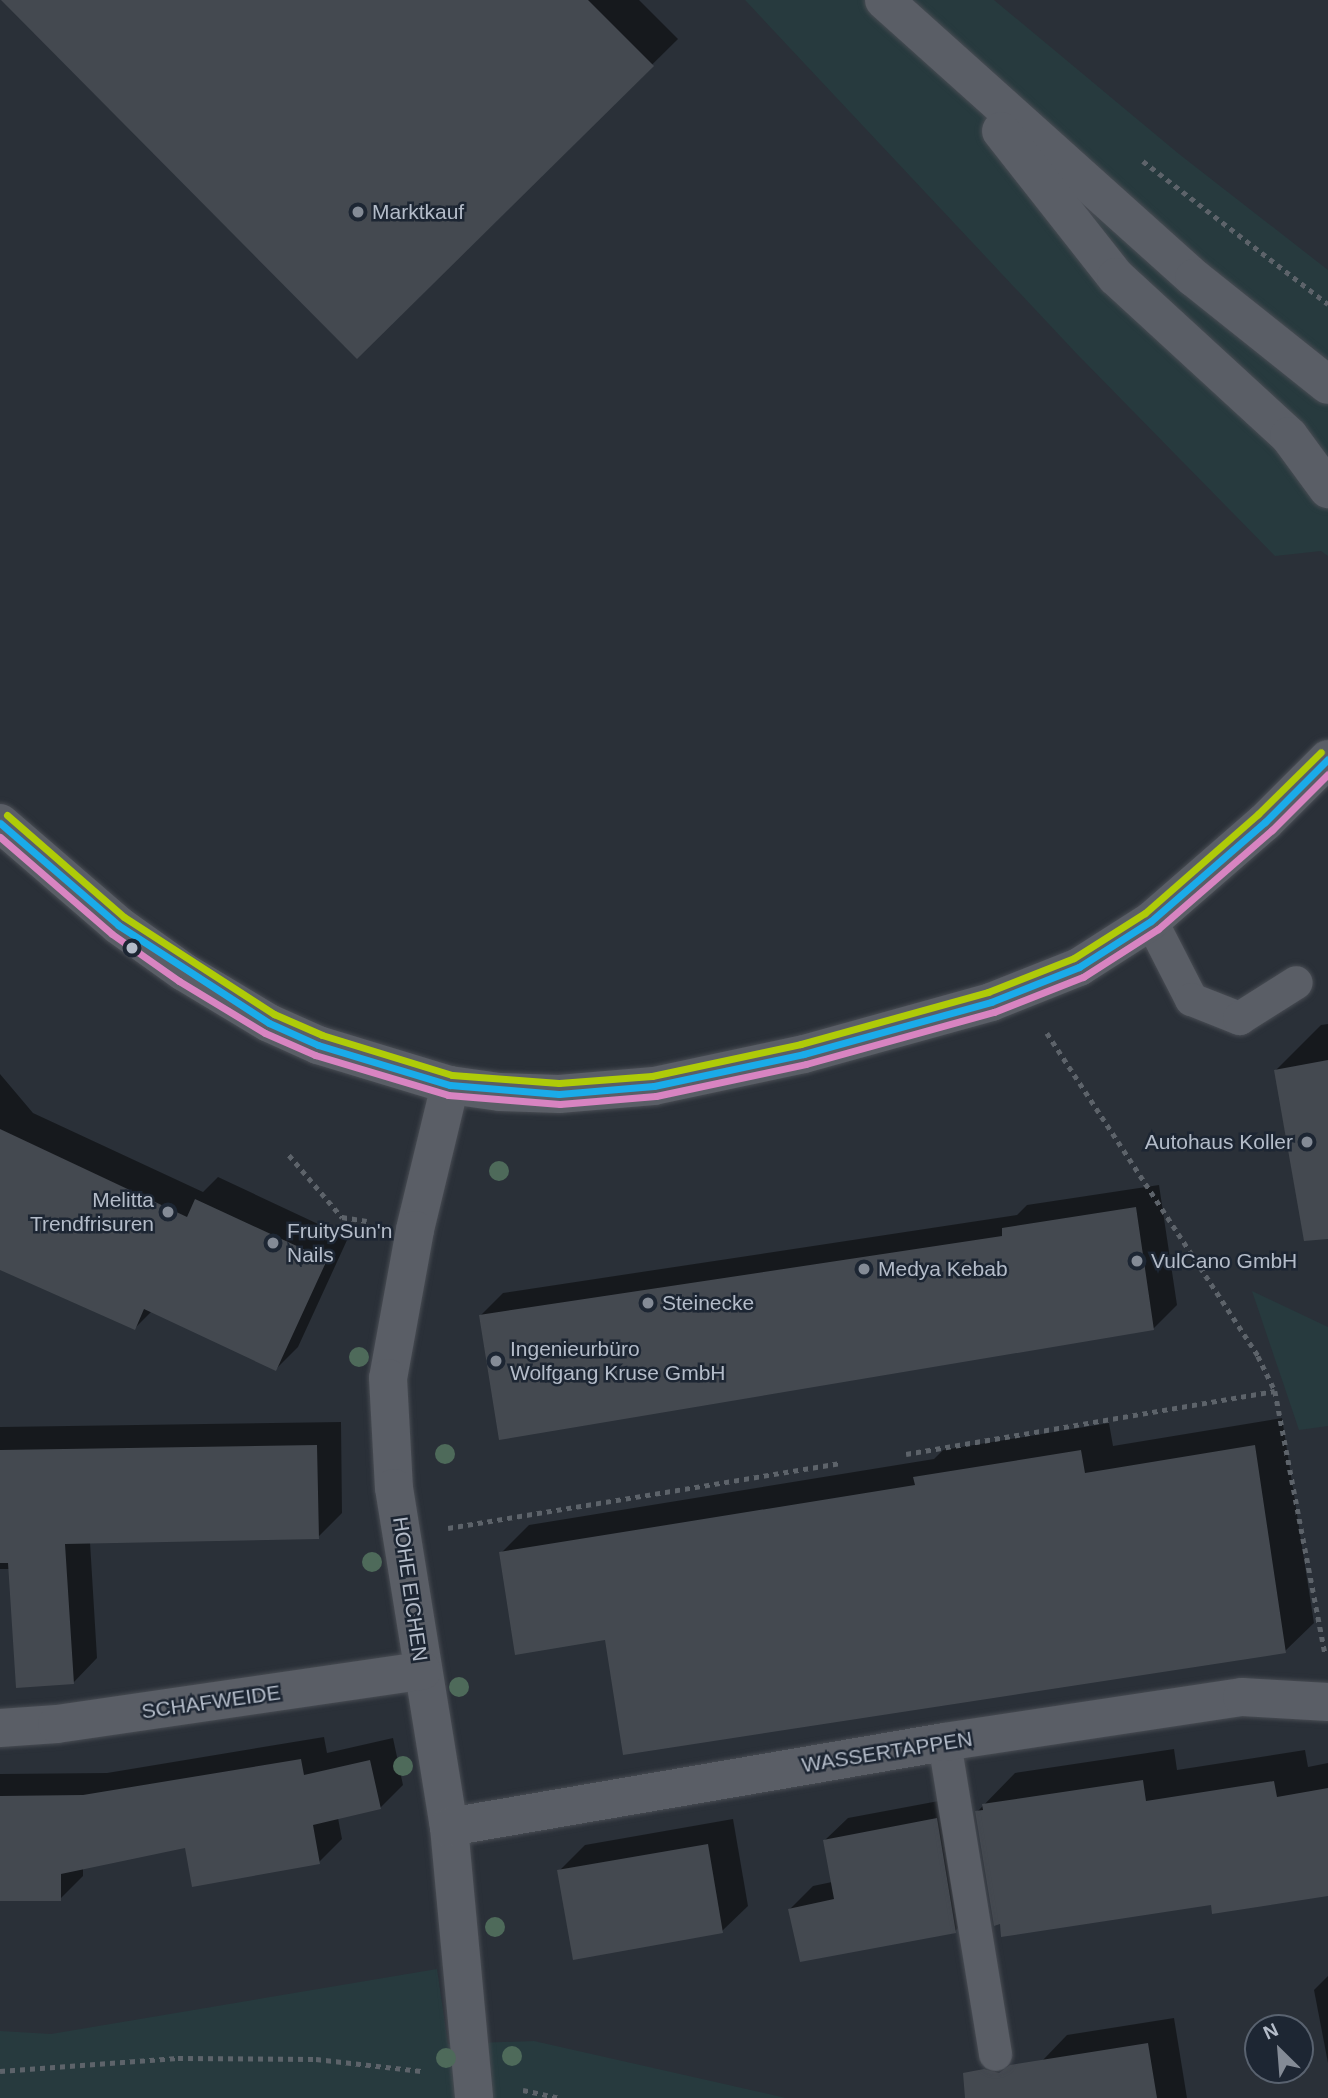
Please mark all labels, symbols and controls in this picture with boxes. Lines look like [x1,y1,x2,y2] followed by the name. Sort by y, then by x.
[372,199,464,225] place label: Marktkauf
[350,204,366,220] marker: Marktkauf
[125,941,139,955] unlabelled marker
[1145,1129,1293,1155] place label: Autohaus Koller
[1299,1134,1315,1150] marker: Autohaus Koller
[30,1187,154,1237] place label: Melitta Trendfrisuren
[160,1204,176,1220] marker: Melitta Trendfrisuren
[287,1218,393,1268] place label: FruitySun'n Nails
[265,1235,281,1251] marker: FruitySun'n Nails
[1151,1248,1297,1274] place label: VulCano GmbH
[1129,1253,1145,1269] marker: VulCano GmbH
[878,1256,1008,1282] place label: Medya Kebab
[856,1261,872,1277] marker: Medya Kebab
[662,1290,754,1316] place label: Steinecke
[640,1295,656,1311] marker: Steinecke
[510,1336,726,1386] place label: Ingenieurbüro Wolfgang Kruse GmbH
[488,1353,504,1369] marker: Ingenieurbüro Wolfgang Kruse GmbH
[387,1515,433,1663] street label: HOHE EICHEN
[140,1680,282,1724] street label: SCHAFWEIDE
[800,1726,974,1778] street label: WASSERTAPPEN
[1244,2014,1314,2084] north arrow
[1260,2019,1281,2044] text: N

